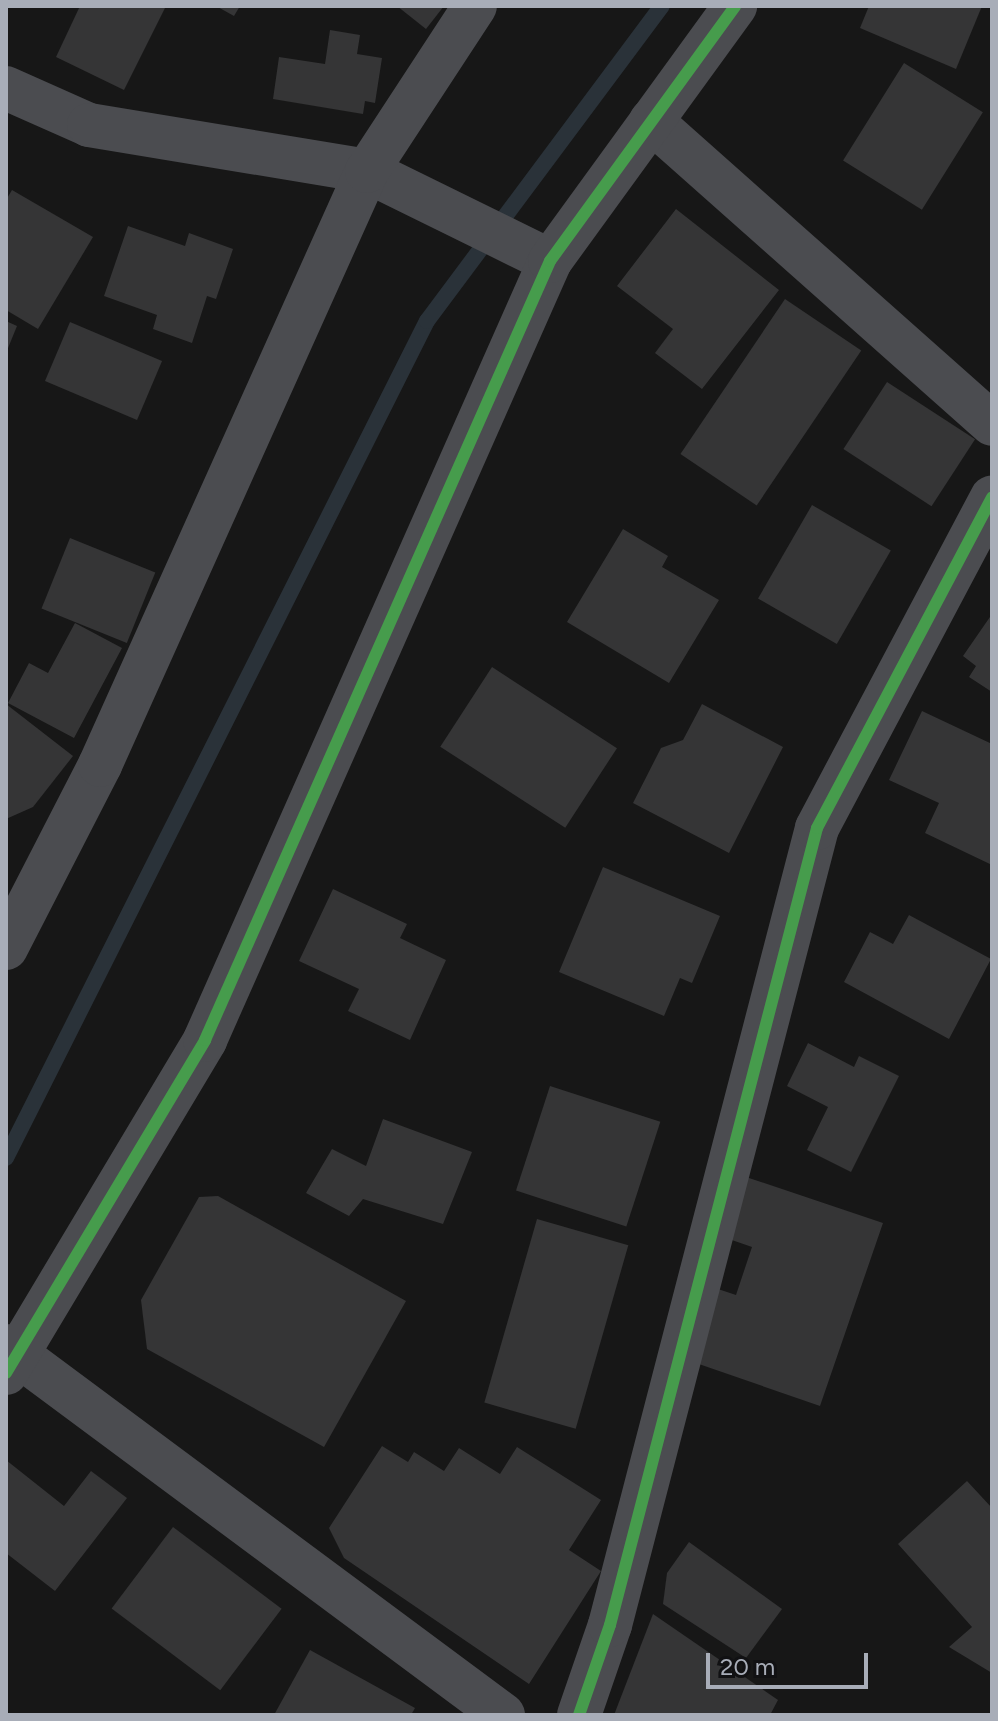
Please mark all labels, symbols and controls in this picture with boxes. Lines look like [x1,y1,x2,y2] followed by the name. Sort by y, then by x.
[710,1637,872,1687] scale bar
[720,1652,775,1681] text: 20 m

